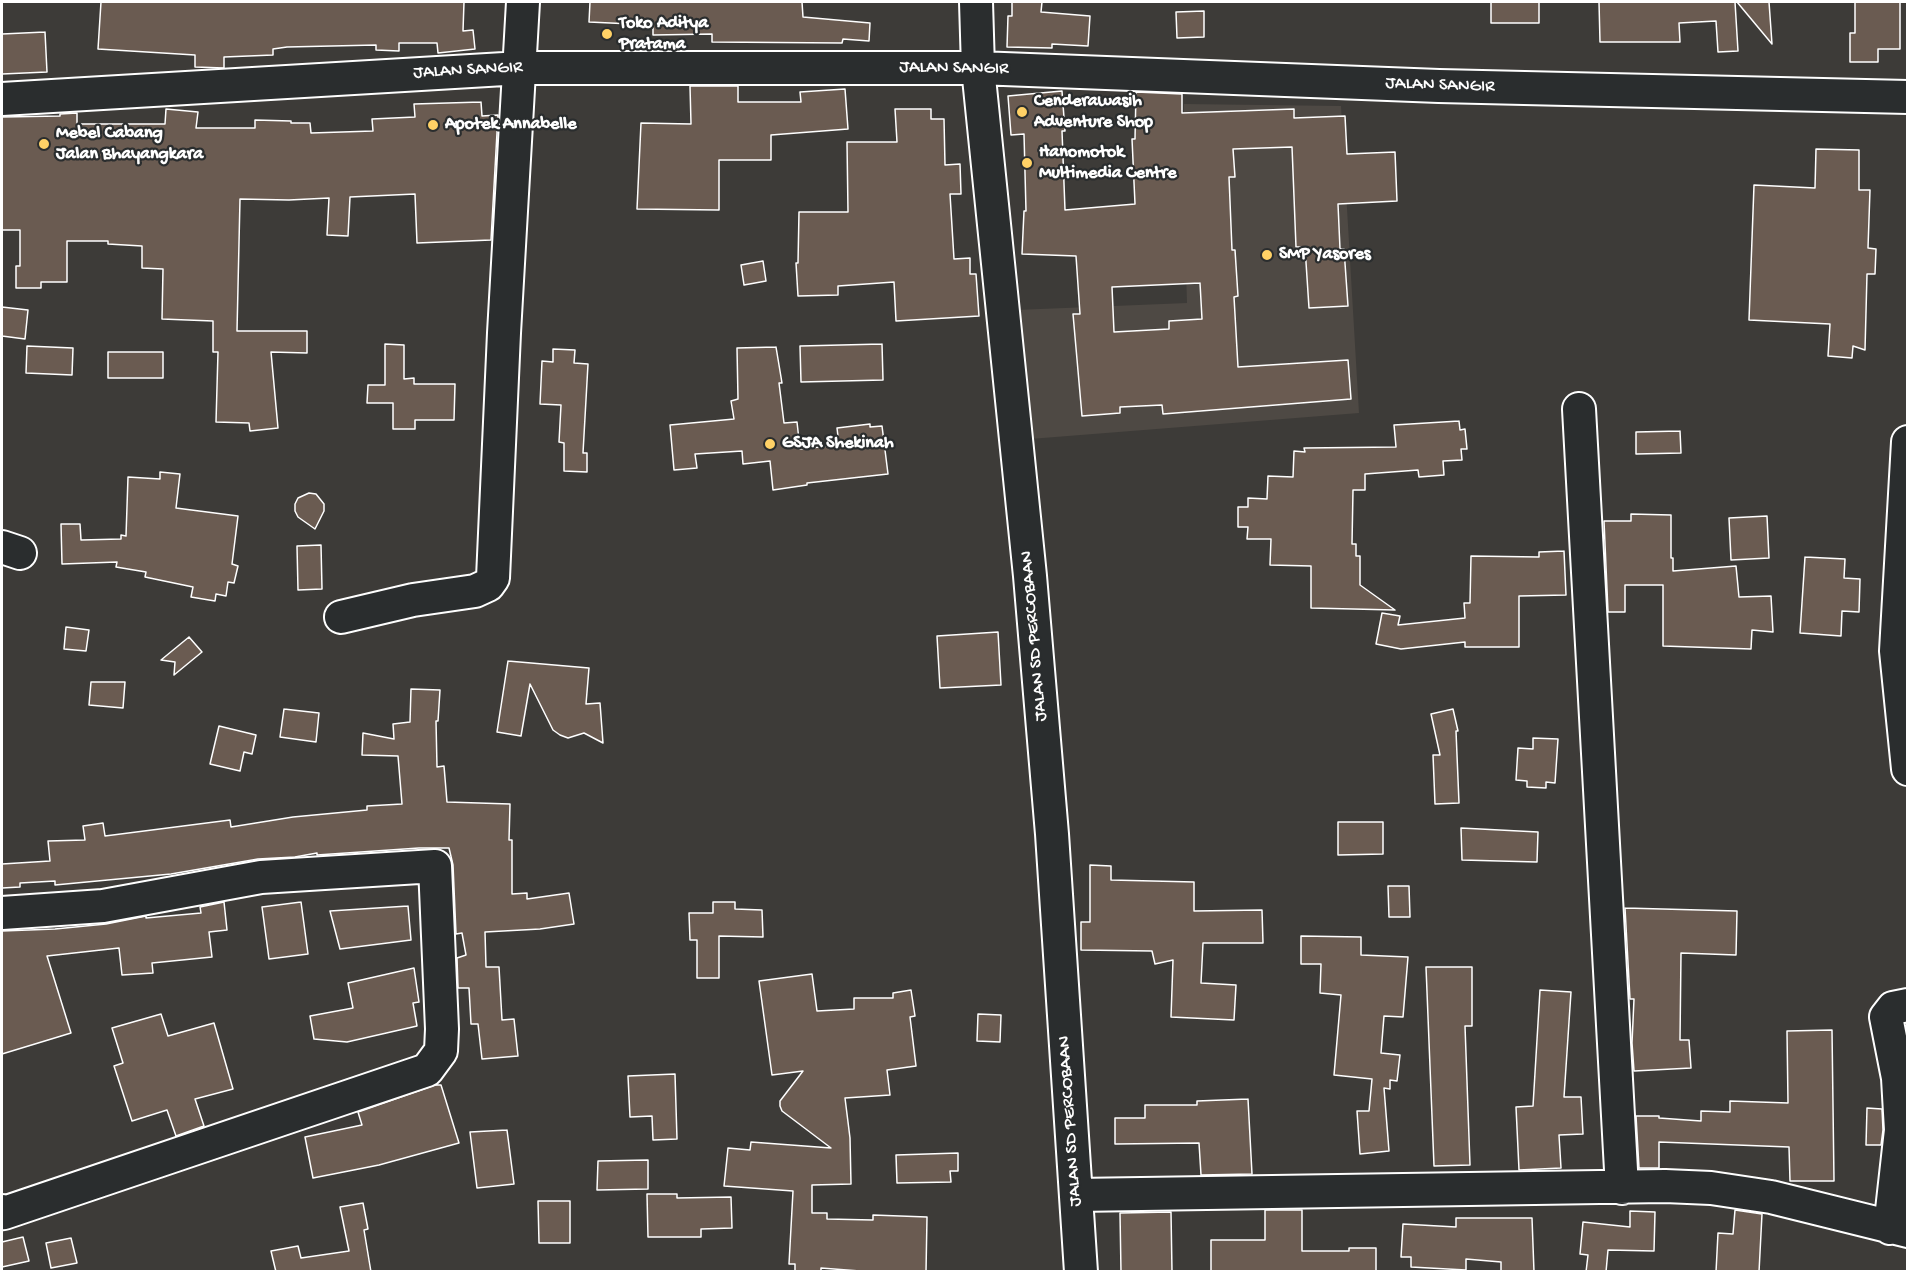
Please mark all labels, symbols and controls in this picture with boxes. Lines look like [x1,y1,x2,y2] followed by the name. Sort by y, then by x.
[619,13,708,56] place label: Toko Aditya Pratama
[600,27,614,41] marker: Toko Aditya Pratama
[413,57,523,85] street label: JALAN SANGIR
[899,57,1009,81] street label: JALAN SANGIR
[1385,73,1495,99] street label: JALAN SANGIR
[1034,91,1153,134] place label: Cenderawasih Adventure Shop
[1015,105,1029,119] marker: Cenderawasih Adventure Shop
[445,114,576,136] place label: Apotek Annabelle
[426,118,440,132] marker: Apotek Annabelle
[56,123,203,166] place label: Mebel Cabang Jalan Bhayangkara
[37,137,51,151] marker: Mebel Cabang Jalan Bhayangkara
[1039,142,1177,184] place label: Hanomotok Multimedia Centre
[1020,156,1034,170] marker: Hanomotok Multimedia Centre
[1279,244,1371,266] place label: SMP Yasores
[1260,248,1274,262] marker: SMP Yasores
[782,433,894,455] place label: GSJA Shekinah
[763,437,777,451] marker: GSJA Shekinah
[1017,550,1053,722] street label: JALAN SD PERCOBAAN
[1054,1035,1088,1207] street label: JALAN SD PERCOBAAN

